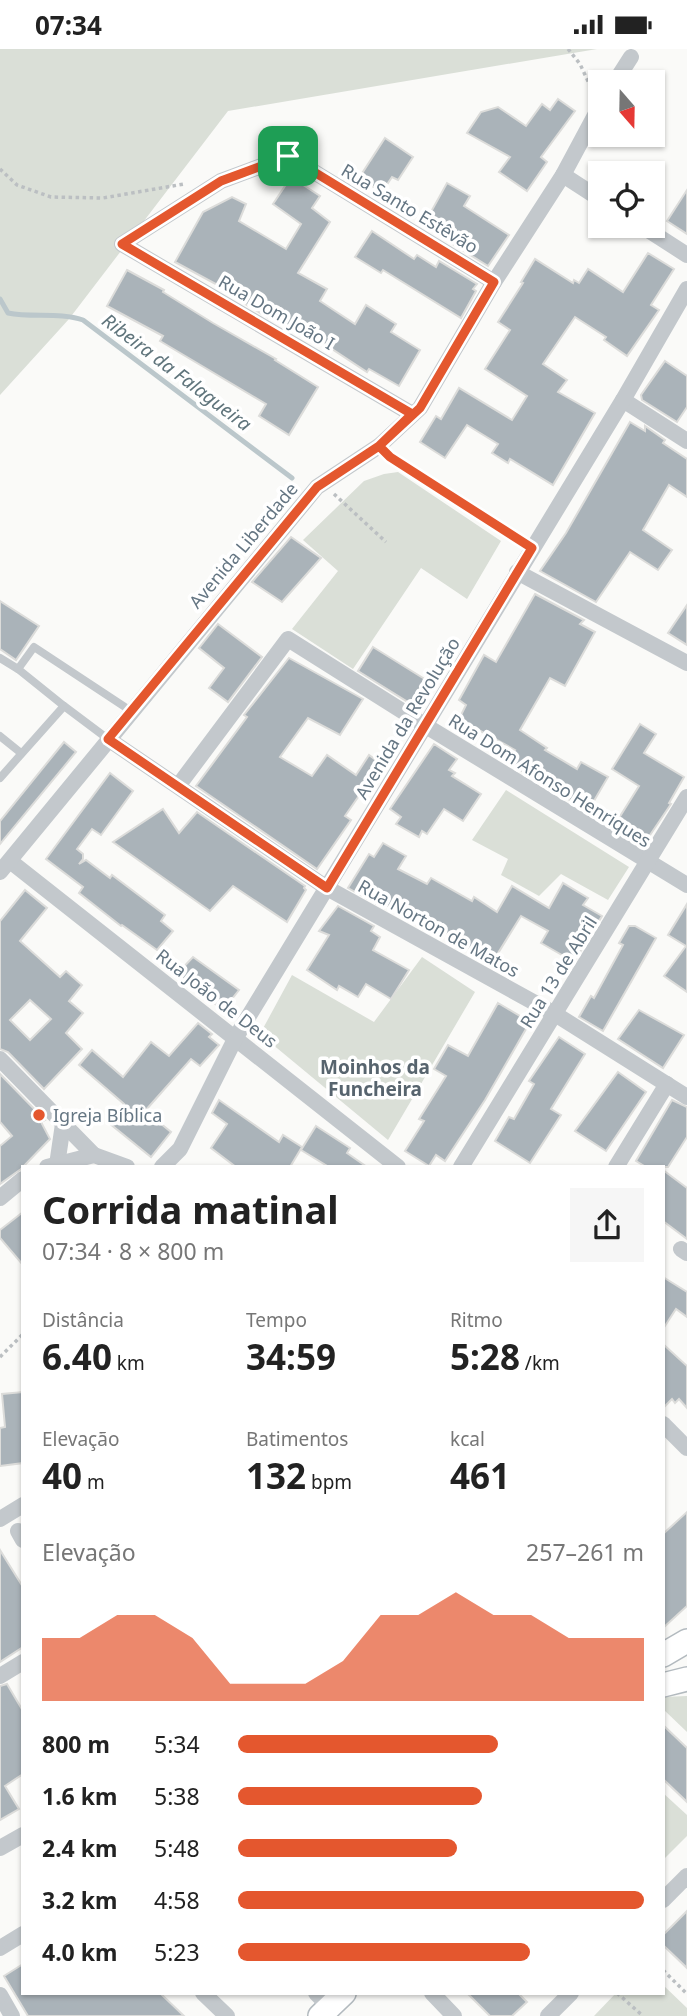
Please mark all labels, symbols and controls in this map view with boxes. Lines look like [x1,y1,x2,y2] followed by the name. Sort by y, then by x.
[35,7,102,43] text: 07:34
[588,70,665,147] north arrow
[588,70,665,238] map controls
[258,126,318,186] pin
[269,137,307,175] icon: arrive
[337,158,483,258] street label: Rua Santo Estêvão
[588,161,665,238] button: locate
[215,269,339,355] street label: Rua Dom João I
[97,307,257,437] water label: Ribeira da Falagueira
[183,477,303,613] street label: Avenida Liberdade
[349,633,465,803] street label: Avenida da Revolução
[444,708,656,852] street label: Rua Dom Afonso Henriques
[354,874,524,982] street label: Rua Norton de Matos
[514,912,602,1032] street label: Rua 13 de Abril
[151,943,283,1053] street label: Rua João de Deus
[320,1054,430,1102] district label: Moinhos da Funcheira
[53,1103,162,1127] place label: Igreja Bíblica
[31,1107,47,1123] marker: Igreja Bíblica
[42,1183,339,1235] text: Corrida matinal
[570,1188,644,1262] button: share
[42,1235,224,1267] text: 07:34 · 8 × 800 m
[42,1307,124,1333] text: Distância
[246,1307,307,1333] text: Tempo
[450,1307,503,1333] text: Ritmo
[42,1333,112,1380] text: 6.40
[246,1333,336,1380] text: 34:59
[450,1333,520,1380] text: 5:28
[112,1350,145,1376] text: km
[520,1350,560,1376] text: /km
[42,1426,119,1452] text: Elevação
[246,1426,348,1452] text: Batimentos
[450,1426,485,1452] text: kcal
[42,1452,82,1499] text: 40
[246,1452,306,1499] text: 132
[450,1452,510,1499] text: 461
[82,1469,105,1495] text: m
[306,1469,352,1495] text: bpm
[42,1536,136,1568] text: Elevação
[526,1536,644,1568] text: 257–261 m
[42,1728,110,1760] text: 800 m
[154,1728,200,1760] text: 5:34
[42,1780,117,1812] text: 1.6 km
[154,1780,200,1812] text: 5:38
[42,1832,117,1864] text: 2.4 km
[154,1832,200,1864] text: 5:48
[42,1884,117,1916] text: 3.2 km
[154,1884,200,1916] text: 4:58
[42,1936,117,1968] text: 4.0 km
[154,1936,200,1968] text: 5:23

